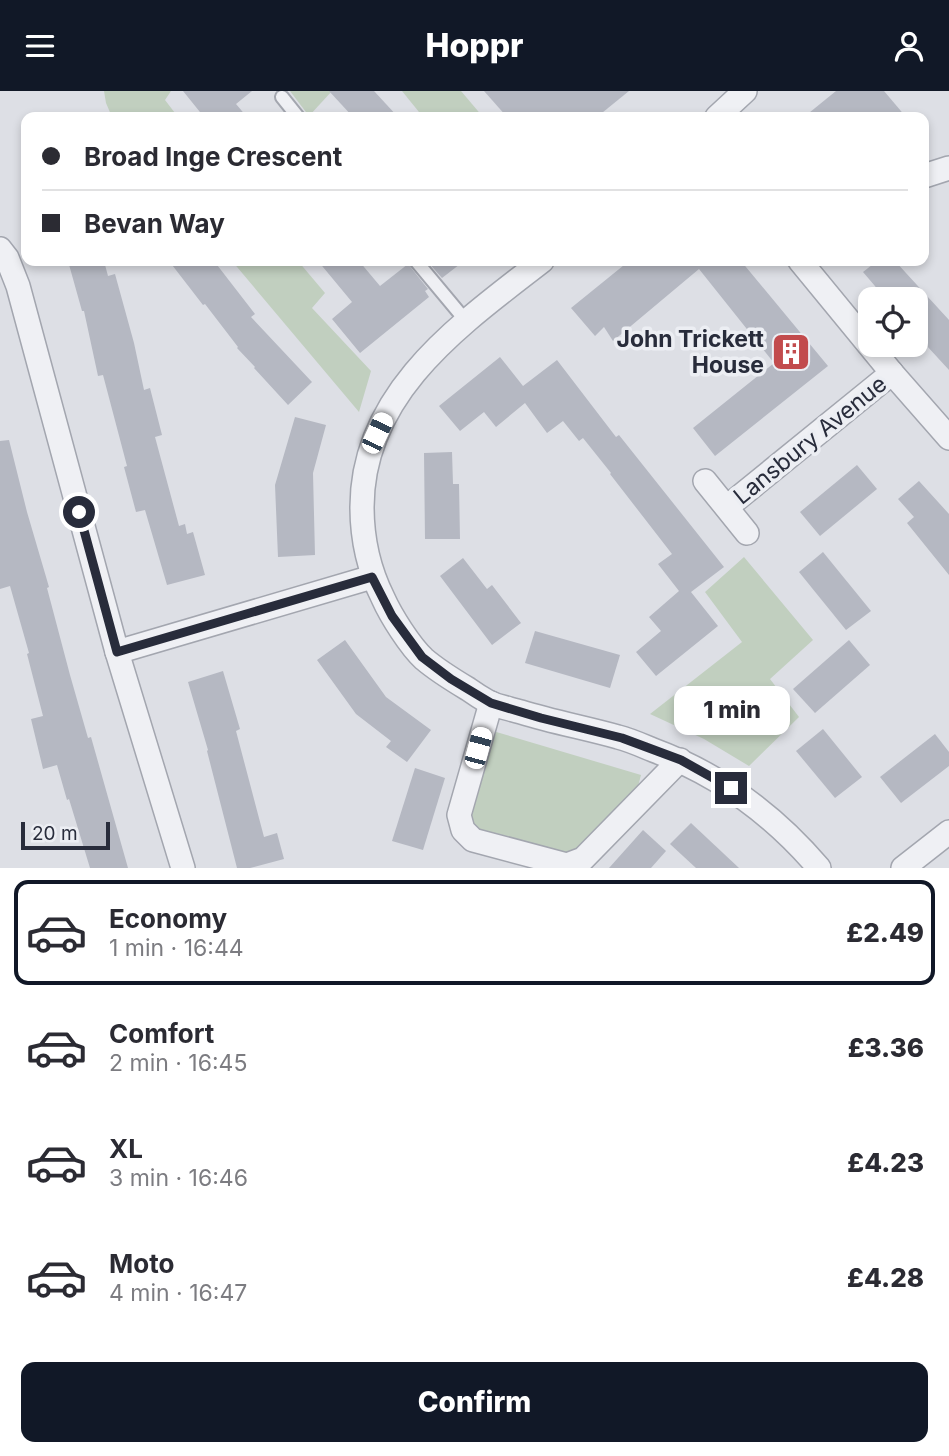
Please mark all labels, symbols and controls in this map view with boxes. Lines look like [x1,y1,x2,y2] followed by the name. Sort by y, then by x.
[425,26,524,65] text: Hoppr
[21,27,59,65] icon: menu
[890,27,928,65] icon: person
[84,141,342,172] text: Broad Inge Crescent
[84,208,225,239] text: Bevan Way
[858,287,928,357] map controls
[858,287,928,357] button: locate
[616,325,765,379] place label: John Trickett House
[770,331,812,373] building icon: John Trickett House
[728,370,892,510] street label: Lansbury Avenue
[359,410,396,456] car
[63,496,95,528] route start
[673,687,789,735] callout: 1 min
[703,696,761,724] text: 1 min
[463,725,494,771] car
[715,772,747,804] route end
[21,819,110,851] scale bar
[32,822,78,845] text: 20 m
[25,901,88,964] icon: car
[109,903,227,934] text: Economy
[846,917,924,948] text: £2.49
[109,934,244,962] text: 1 min · 16:44
[25,1016,88,1079] icon: car
[109,1018,214,1049] text: Comfort
[848,1032,924,1063] text: £3.36
[109,1049,247,1077] text: 2 min · 16:45
[25,1131,88,1194] icon: car
[109,1133,143,1164] text: XL
[847,1147,924,1178] text: £4.23
[109,1164,248,1192] text: 3 min · 16:46
[25,1246,88,1309] icon: car
[109,1248,174,1279] text: Moto
[847,1262,924,1293] text: £4.28
[109,1279,247,1307] text: 4 min · 16:47
[21,1362,928,1442] button: Confirm

